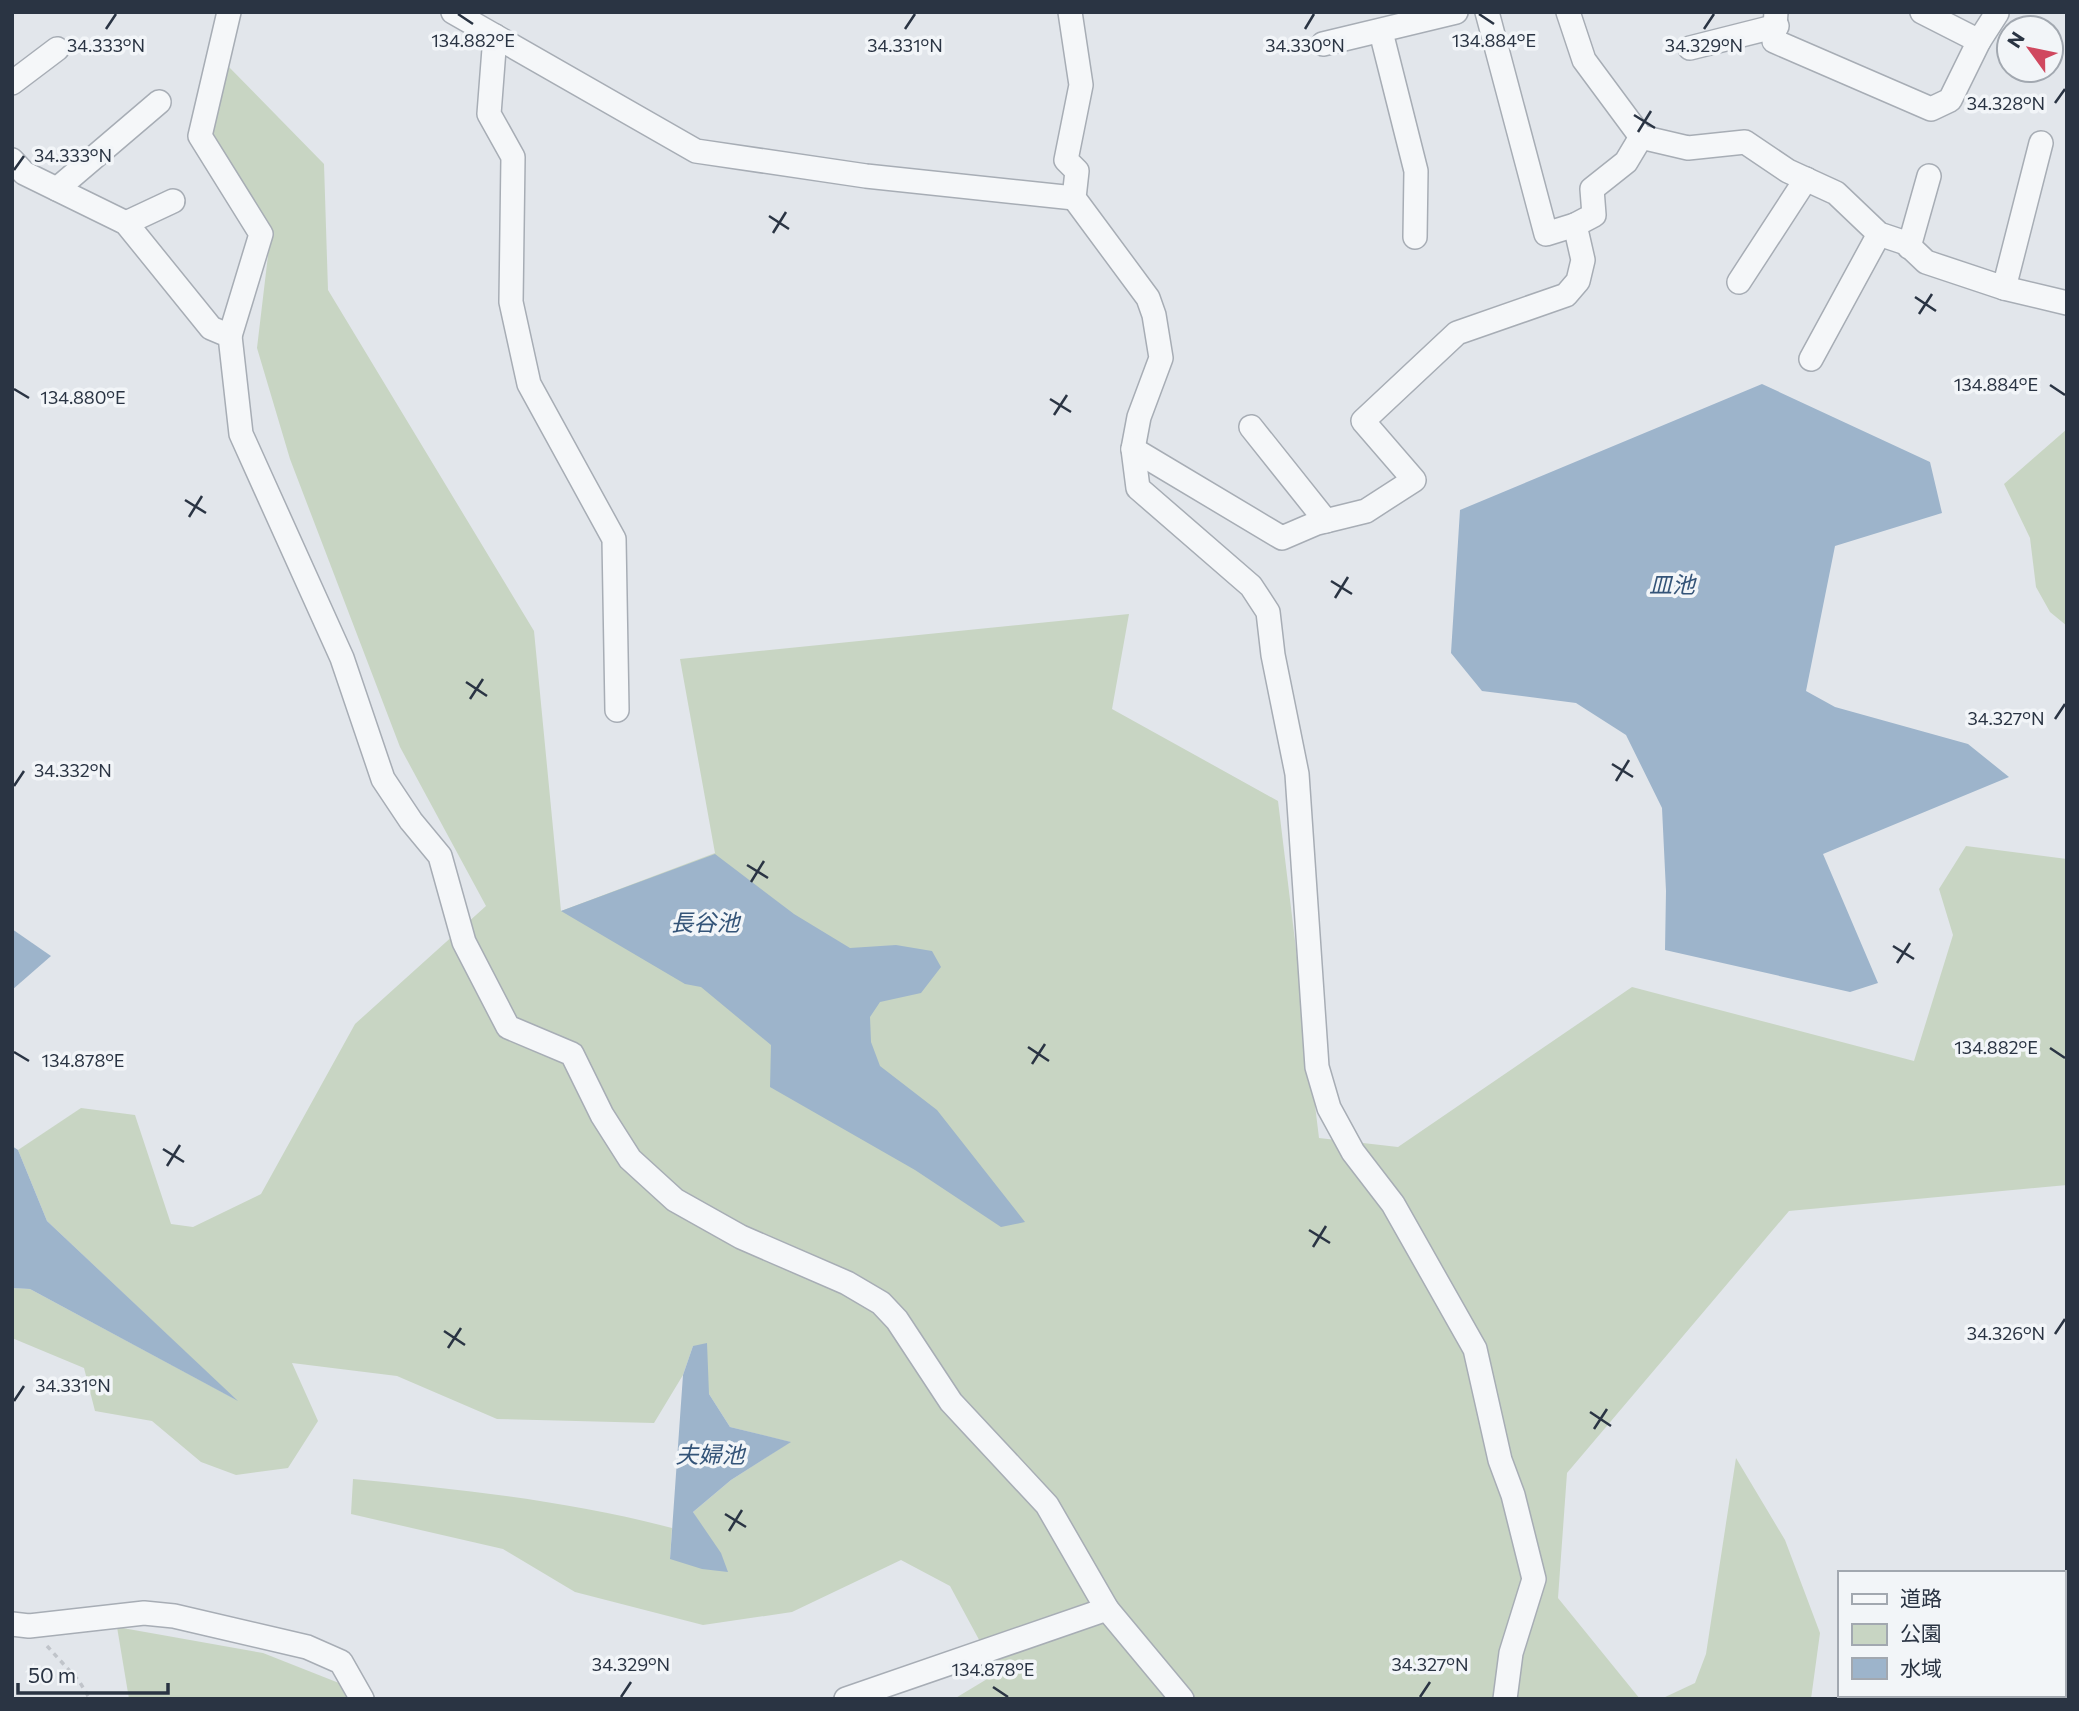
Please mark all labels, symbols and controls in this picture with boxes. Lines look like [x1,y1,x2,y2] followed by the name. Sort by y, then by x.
[1995,14,2065,84] north arrow
[2002,27,2029,52] text: N
[431,29,515,51] text: 134.882°E
[1452,29,1536,51] text: 134.884°E
[67,34,145,56] text: 34.333°N
[867,34,943,56] text: 34.331°N
[1265,34,1345,56] text: 34.330°N
[1665,34,1743,56] text: 34.329°N
[1967,92,2045,114] text: 34.328°N
[34,144,112,166] text: 34.333°N
[1954,373,2038,395] text: 134.884°E
[40,386,126,408] text: 134.880°E
[1649,570,1697,598] water label: 皿池
[1967,707,2045,729] text: 34.327°N
[34,759,112,781] text: 34.332°N
[671,908,742,936] water label: 長谷池
[1954,1036,2038,1058] text: 134.882°E
[42,1049,124,1071] text: 134.878°E
[1967,1322,2045,1344] text: 34.326°N
[35,1374,111,1396] text: 34.331°N
[676,1440,747,1468] water label: 夫婦池
[1838,1571,2065,1697] legend
[1900,1585,1942,1610] text: 道路
[1900,1620,1942,1645] text: 公園
[18,1652,168,1696] scale bar
[592,1653,670,1675] text: 34.329°N
[1391,1653,1469,1675] text: 34.327°N
[1900,1655,1942,1680] text: 水域
[952,1658,1034,1680] text: 134.878°E
[28,1662,76,1687] text: 50 m

